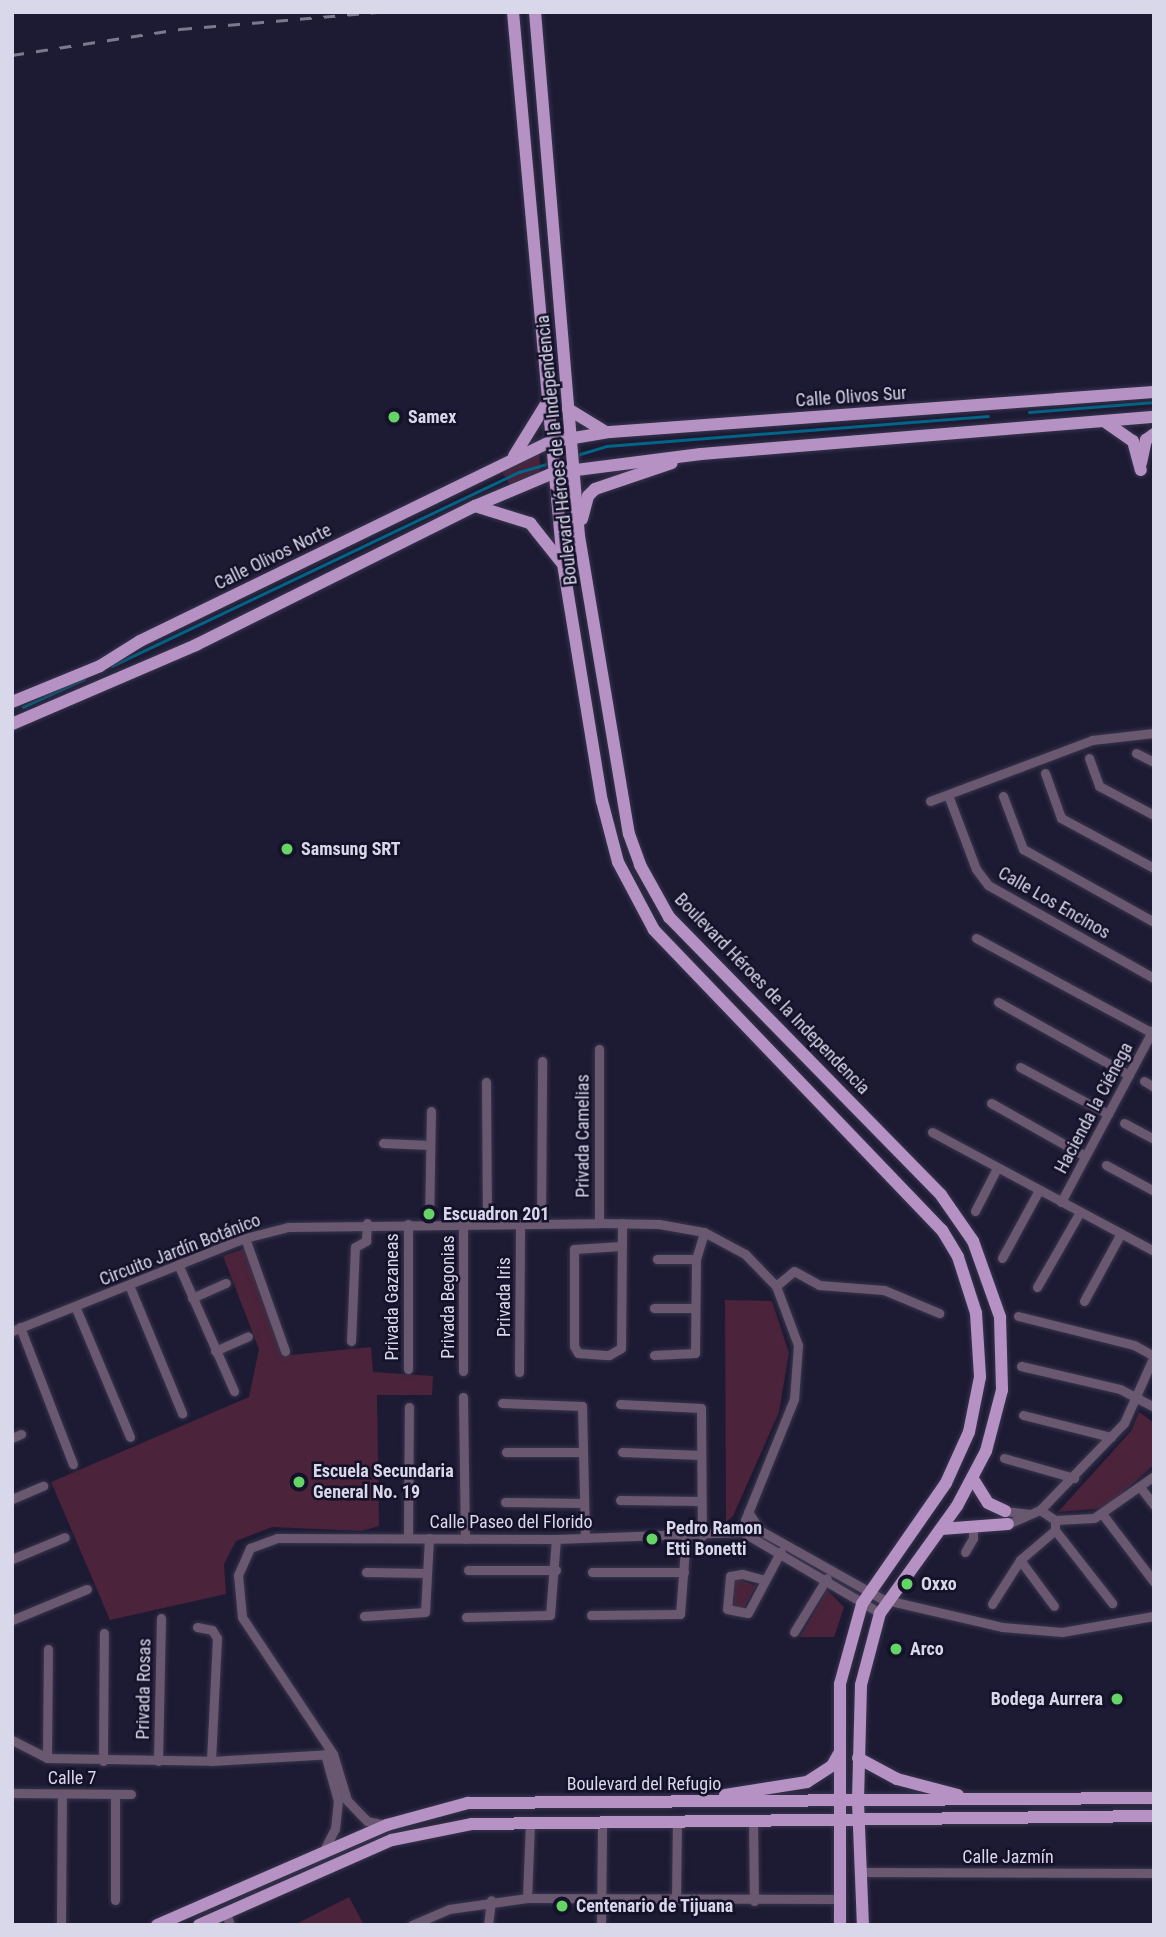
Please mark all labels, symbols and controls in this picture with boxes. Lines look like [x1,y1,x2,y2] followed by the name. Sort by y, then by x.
[532,314,582,586] street label: Boulevard Héroes de la Independencia
[795,382,907,412] street label: Calle Olivos Sur
[408,406,456,428] place label: Samex
[386,409,402,425] marker: Samex
[211,519,335,595] street label: Calle Olivos Norte
[301,838,401,860] place label: Samsung SRT
[279,841,295,857] marker: Samsung SRT
[994,862,1114,944] street label: Calle Los Encinos
[670,889,874,1099] street label: Boulevard Héroes de la Independencia
[1050,1039,1138,1177] street label: Hacienda la Ciénega
[572,1074,594,1198] street label: Privada Camelias
[443,1203,549,1225] place label: Escuadron 201
[421,1206,437,1222] marker: Escuadron 201
[96,1209,264,1291] street label: Circuito Jardín Botánico
[381,1233,403,1361] street label: Privada Gazaneas
[437,1235,459,1359] street label: Privada Begonias
[493,1257,515,1337] street label: Privada Iris
[313,1461,454,1504] place label: Escuela Secundaria General No. 19
[291,1474,307,1490] marker: Escuela Secundaria General No. 19
[429,1511,593,1533] street label: Calle Paseo del Florido
[666,1518,762,1560] place label: Pedro Ramon Etti Bonetti
[644,1531,660,1547] marker: Pedro Ramon Etti Bonetti
[921,1573,957,1595] place label: Oxxo
[899,1576,915,1592] marker: Oxxo
[132,1638,156,1740] street label: Privada Rosas
[910,1638,944,1660] place label: Arco
[888,1641,904,1657] marker: Arco
[991,1688,1103,1710] place label: Bodega Aurrera
[1109,1691,1125,1707] marker: Bodega Aurrera
[48,1767,96,1789] street label: Calle 7
[567,1773,721,1795] street label: Boulevard del Refugio
[962,1846,1054,1868] street label: Calle Jazmín
[576,1895,734,1917] place label: Centenario de Tijuana
[554,1898,570,1914] marker: Centenario de Tijuana

